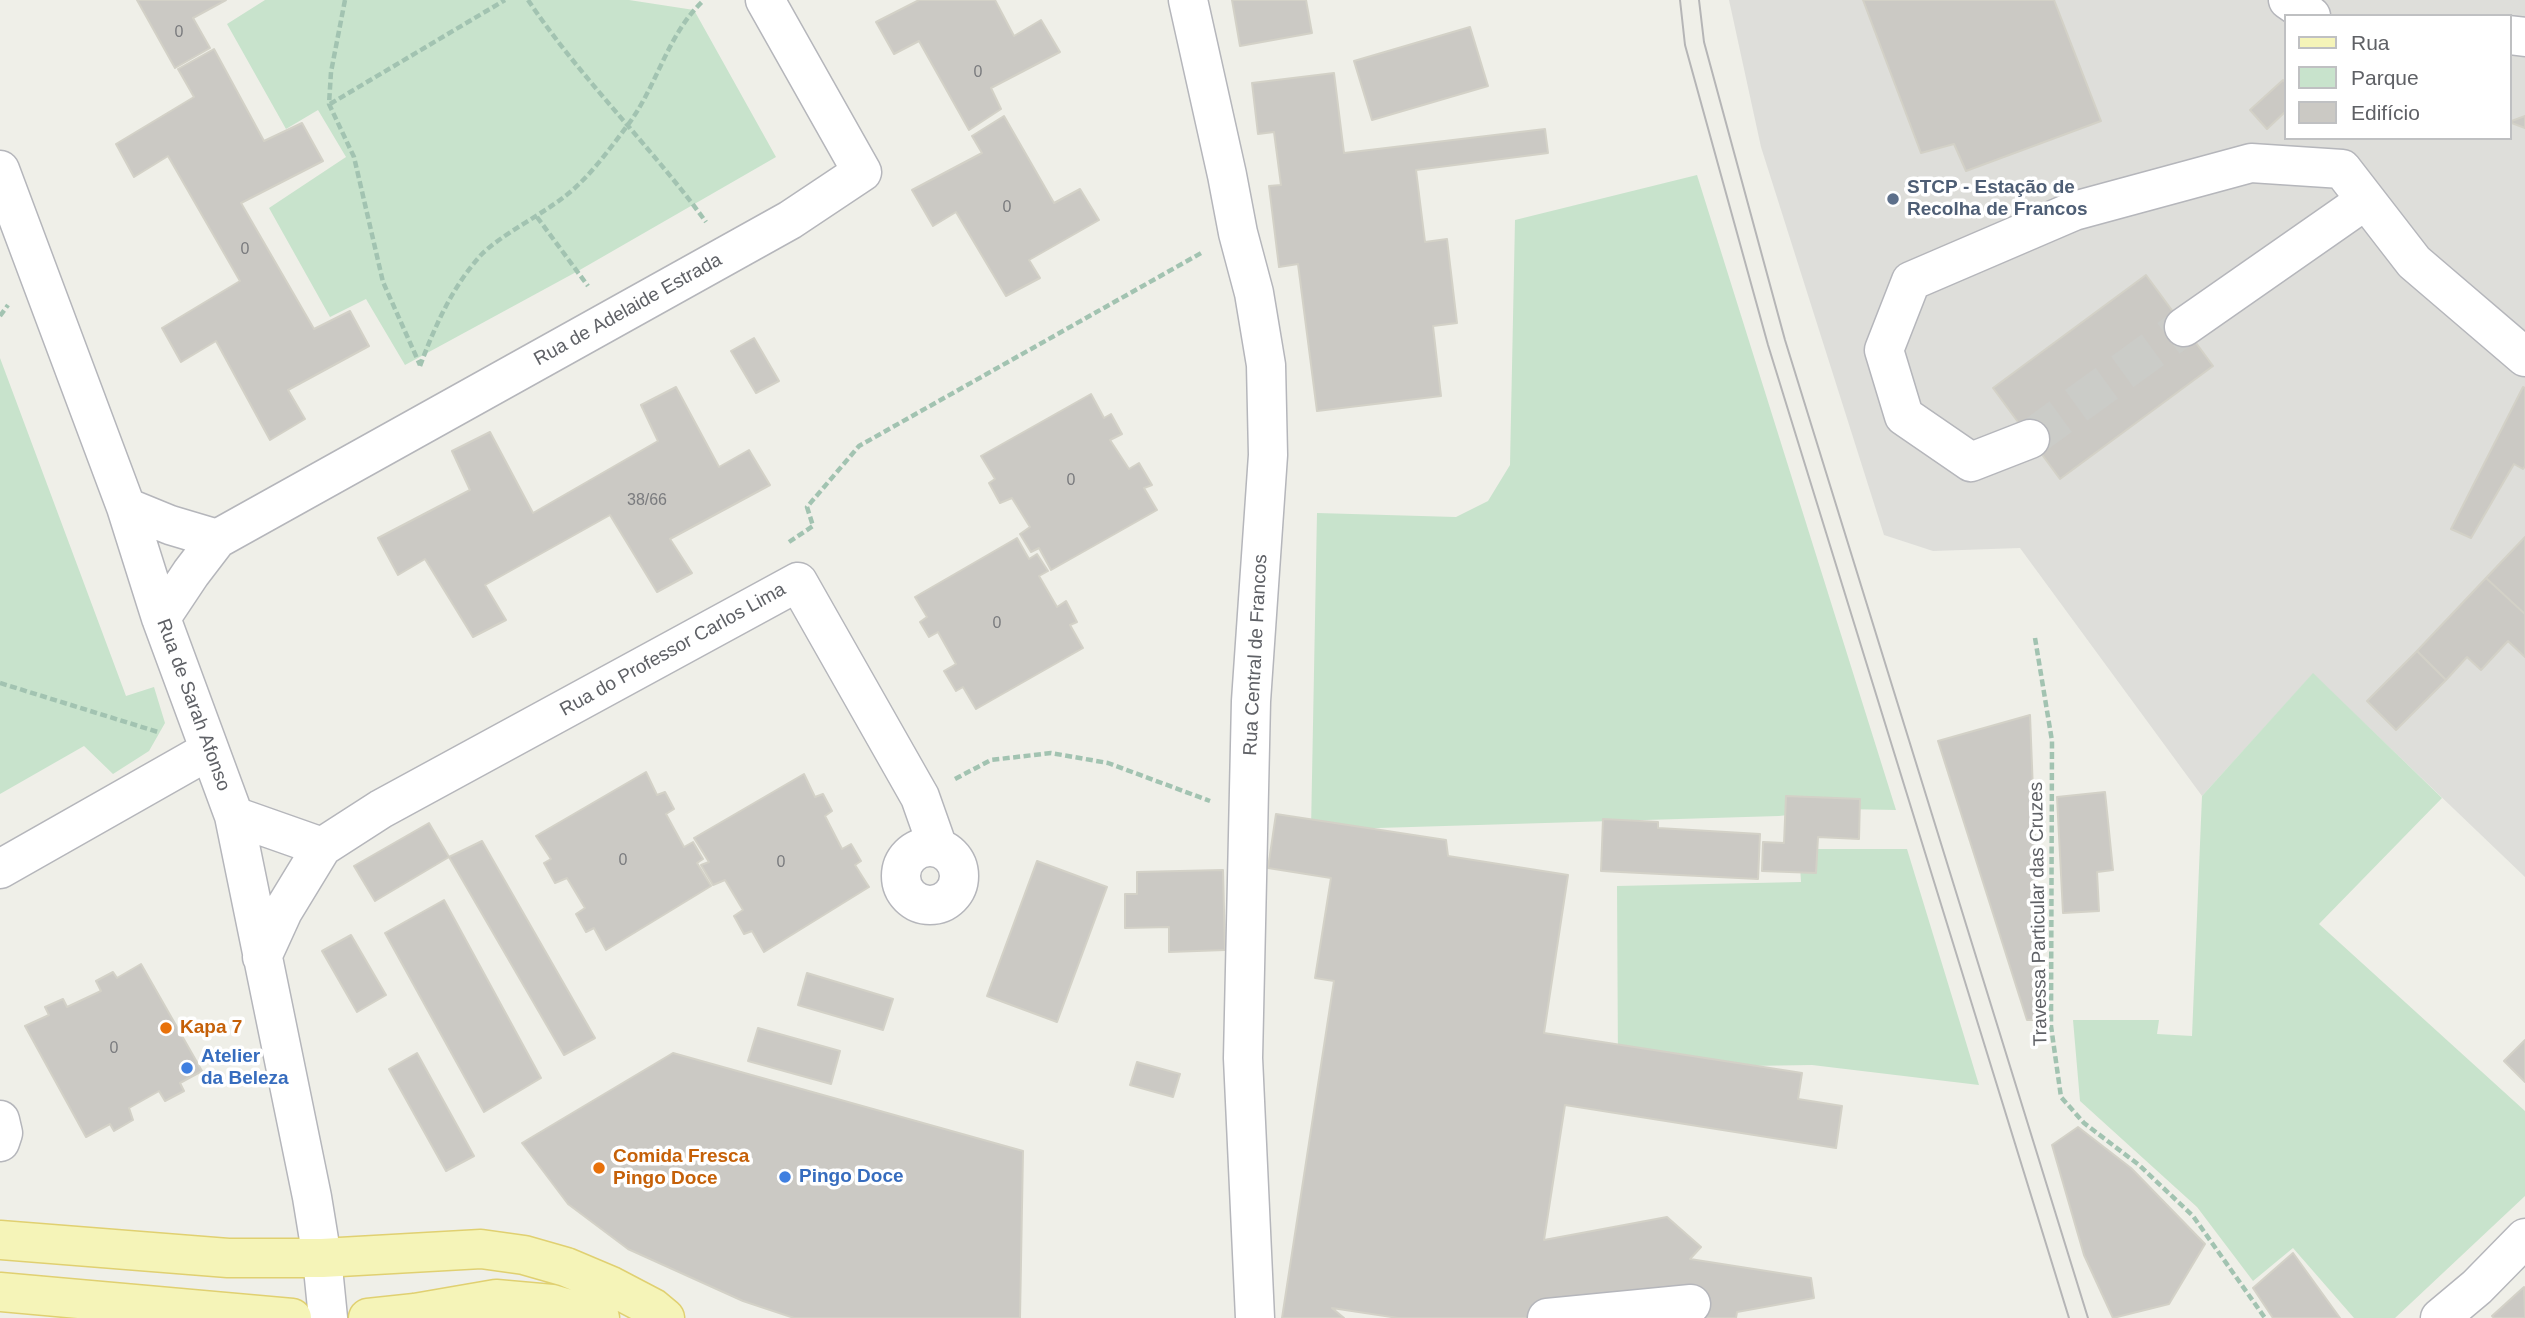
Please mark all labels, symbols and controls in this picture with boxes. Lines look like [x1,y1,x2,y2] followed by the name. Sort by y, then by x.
[2284,14,2511,140] legend
[175,23,183,43] house number: 0
[2351,31,2390,54] text: Rua
[974,63,982,83] house number: 0
[2351,66,2419,89] text: Parque
[2351,101,2420,124] text: Edifício
[1907,177,2088,221] place label: STCP - Estação de Recolha de Francos
[1885,191,1901,207] marker: STCP - Estação de Recolha de Francos
[1003,198,1011,218] house number: 0
[241,240,249,260] house number: 0
[530,249,726,371] street label: Rua de Adelaide Estrada
[1067,471,1075,491] house number: 0
[627,491,667,511] house number: 38/66
[1239,554,1273,756] street label: Rua Central de Francos
[556,578,790,722] street label: Rua do Professor Carlos Lima
[993,614,1001,634] house number: 0
[151,616,235,794] street label: Rua de Sarah Afonso
[2025,782,2053,1046] street label: Travessa Particular das Cruzes
[619,851,627,871] house number: 0
[777,853,785,873] house number: 0
[180,1017,242,1039] place label: Kapa 7
[158,1020,174,1036] marker: Kapa 7
[110,1039,118,1059] house number: 0
[201,1046,289,1090] place label: Atelier da Beleza
[179,1060,195,1076] marker: Atelier da Beleza
[613,1146,749,1190] place label: Comida Fresca Pingo Doce
[591,1160,607,1176] marker: Comida Fresca Pingo Doce
[799,1166,904,1188] place label: Pingo Doce
[777,1169,793,1185] marker: Pingo Doce

